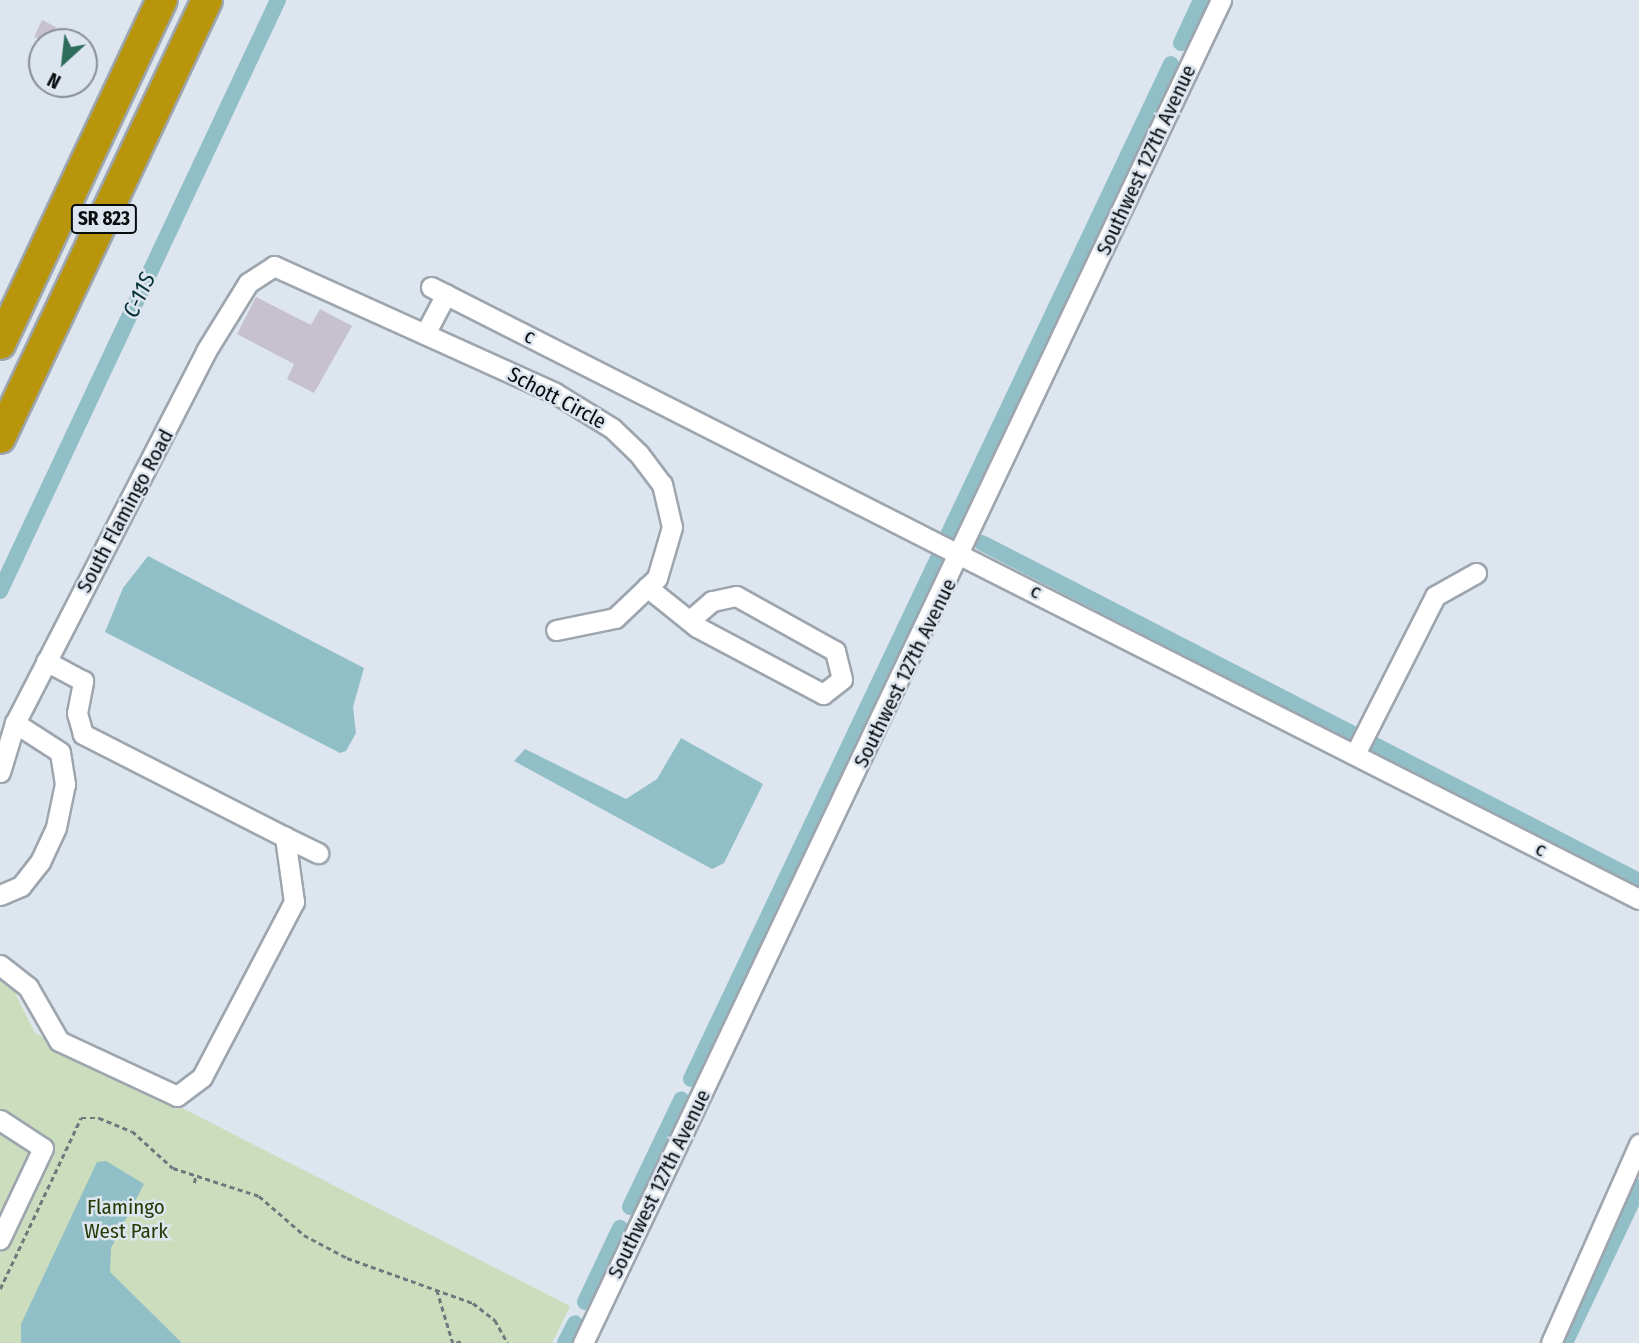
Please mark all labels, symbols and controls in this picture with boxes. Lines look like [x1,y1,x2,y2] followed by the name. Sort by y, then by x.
[28,28,98,98] north arrow
[1091,61,1201,259] street label: Southwest 127th Avenue
[44,68,64,93] text: N
[71,204,137,234] road number: SR 823
[117,268,161,322] water label: C-11S
[520,323,540,349] street label: c
[504,362,610,434] street label: Schott Circle
[71,425,179,597] street label: South Flamingo Road
[848,574,962,772] street label: Southwest 127th Avenue
[1026,578,1046,604] street label: c
[1531,836,1551,862] street label: c
[602,1085,716,1283] street label: Southwest 127th Avenue
[84,1194,168,1244] park label: Flamingo West Park

